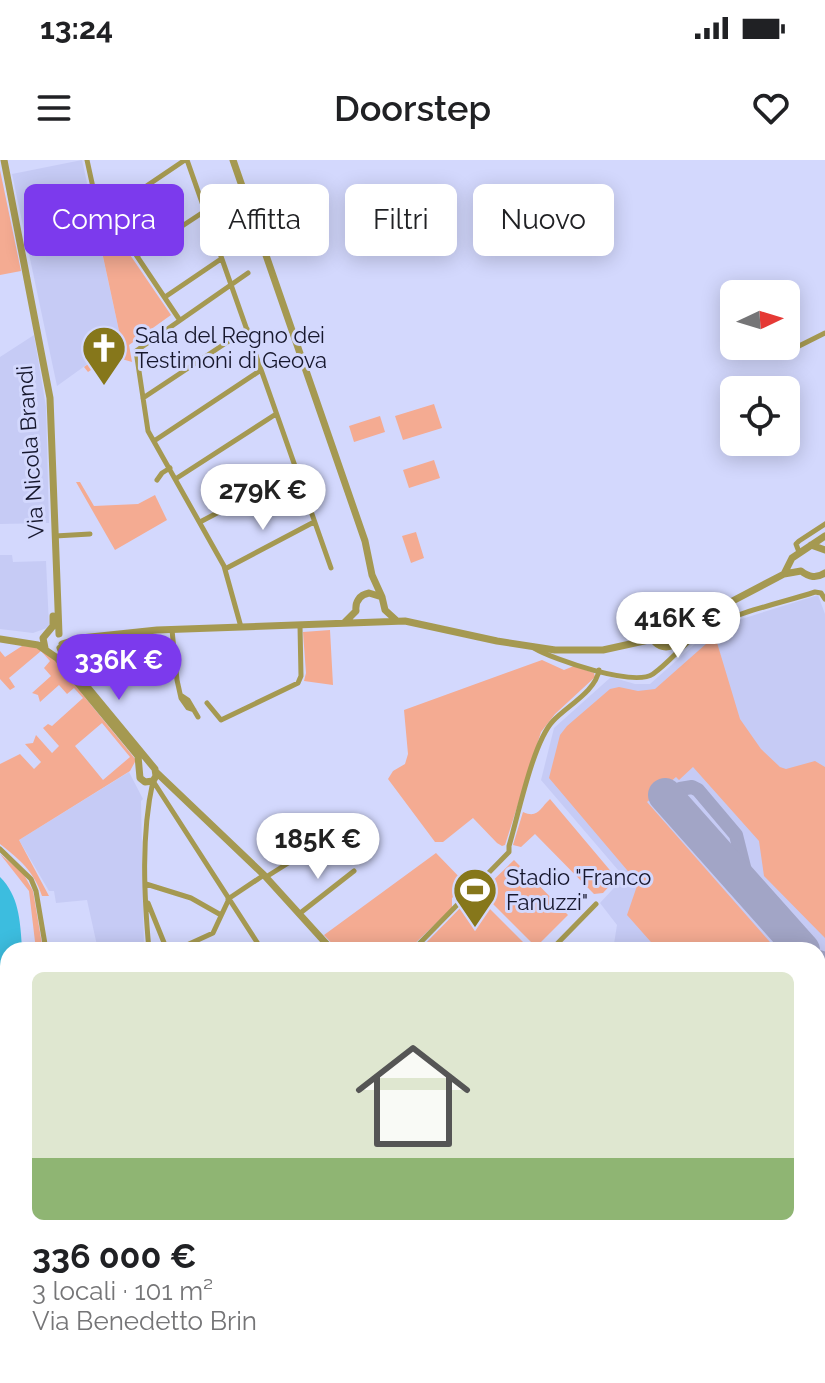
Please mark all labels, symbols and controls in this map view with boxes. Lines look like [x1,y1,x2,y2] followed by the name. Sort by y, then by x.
[40,11,113,46] text: 13:24
[32,86,76,130] icon: menu
[749,86,793,130] icon: heart
[334,87,491,129] text: Doorstep
[24,184,184,256] chip: Compra
[200,184,329,256] chip: Affitta
[345,184,457,256] chip: Filtri
[473,184,614,256] chip: Nuovo
[720,280,800,360] north arrow
[720,280,800,456] map controls
[135,322,327,373] place label: Sala del Regno dei Testimoni di Geova
[80,324,128,387] church icon: Sala del Regno dei Testimoni di Geova
[11,365,49,539] street label: Via Nicola Brandi
[720,376,800,456] button: locate
[198,464,328,532] pin: 279K €
[219,475,307,505] text: 279K €
[613,592,743,660] pin: 416K €
[634,603,722,633] text: 416K €
[54,634,184,702] pin: 336K €
[75,645,163,675] text: 336K €
[253,813,383,881] pin: 185K €
[274,824,362,854] text: 185K €
[506,864,651,915] place label: Stadio "Franco Fanuzzi"
[451,866,499,929] sports icon: Stadio "Franco Fanuzzi"
[341,1024,485,1168] icon: home
[32,1236,197,1276] text: 336 000 €
[32,1276,213,1306] text: 3 locali · 101 m²
[32,1306,257,1336] text: Via Benedetto Brin

